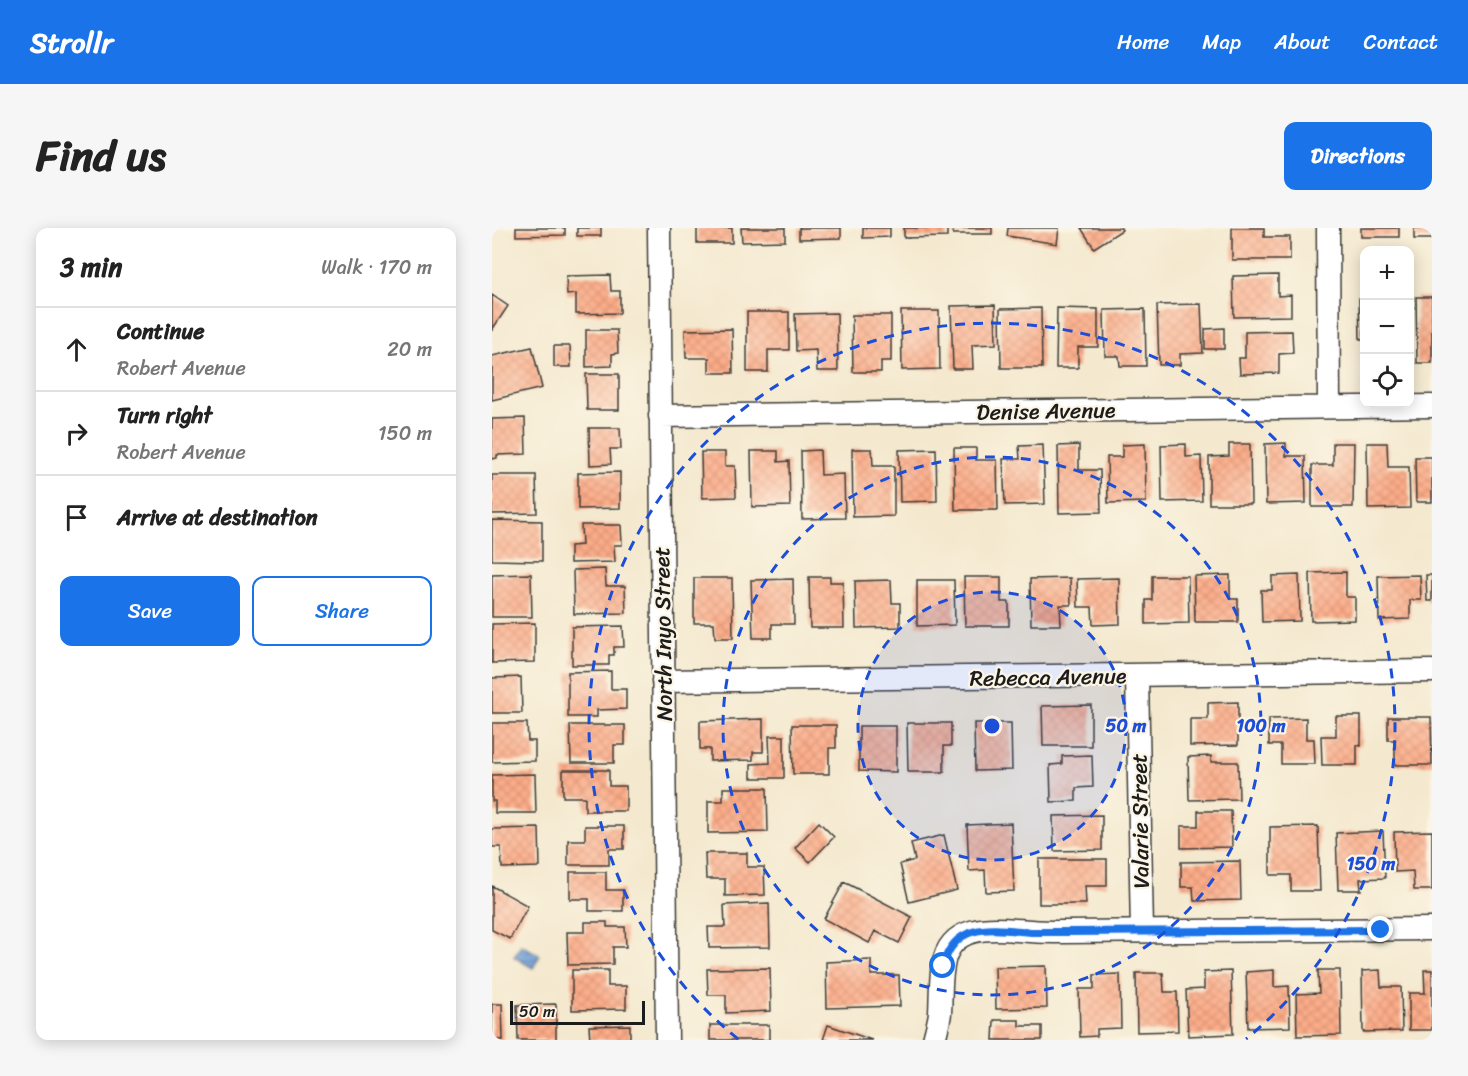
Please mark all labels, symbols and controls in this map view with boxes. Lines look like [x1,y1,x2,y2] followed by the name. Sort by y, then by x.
[30,18,113,67] text: Strollr
[1117,23,1169,61] text: Home
[1202,23,1241,61] text: Map
[1274,23,1331,61] text: About
[1364,23,1438,61] text: Contact
[36,119,166,193] text: Find us
[1284,122,1432,190] button: Directions
[60,244,122,290] text: 3 min
[1360,246,1414,408] map controls
[1360,246,1414,300] button: +
[321,250,432,285] text: Walk · 170 m
[1360,300,1414,354] button: −
[117,312,205,351] text: Continue
[387,332,432,367] text: 20 m
[60,333,93,366] icon: ahead
[117,351,246,386] text: Robert Avenue
[1360,354,1414,408] button: locate
[976,390,1116,432] street label: Denise Avenue
[117,396,212,435] text: Turn right
[378,416,432,451] text: 150 m
[60,417,93,450] icon: right
[117,435,246,470] text: Robert Avenue
[117,498,318,537] text: Arrive at destination
[60,501,93,534] icon: arrive
[642,546,684,722] street label: North Inyo Street
[60,576,240,646] button: Save
[252,576,432,646] button: Share
[969,656,1127,698] street label: Rebecca Avenue
[1106,710,1147,742] text: 50 m
[1237,710,1286,742] text: 100 m
[982,716,1002,736] centre of rings
[1119,753,1161,889] street label: Valarie Street
[1347,848,1395,880] text: 150 m
[1367,916,1393,942] route end
[929,952,955,978] route start
[519,997,555,1026] text: 50 m
[510,998,645,1026] scale bar

